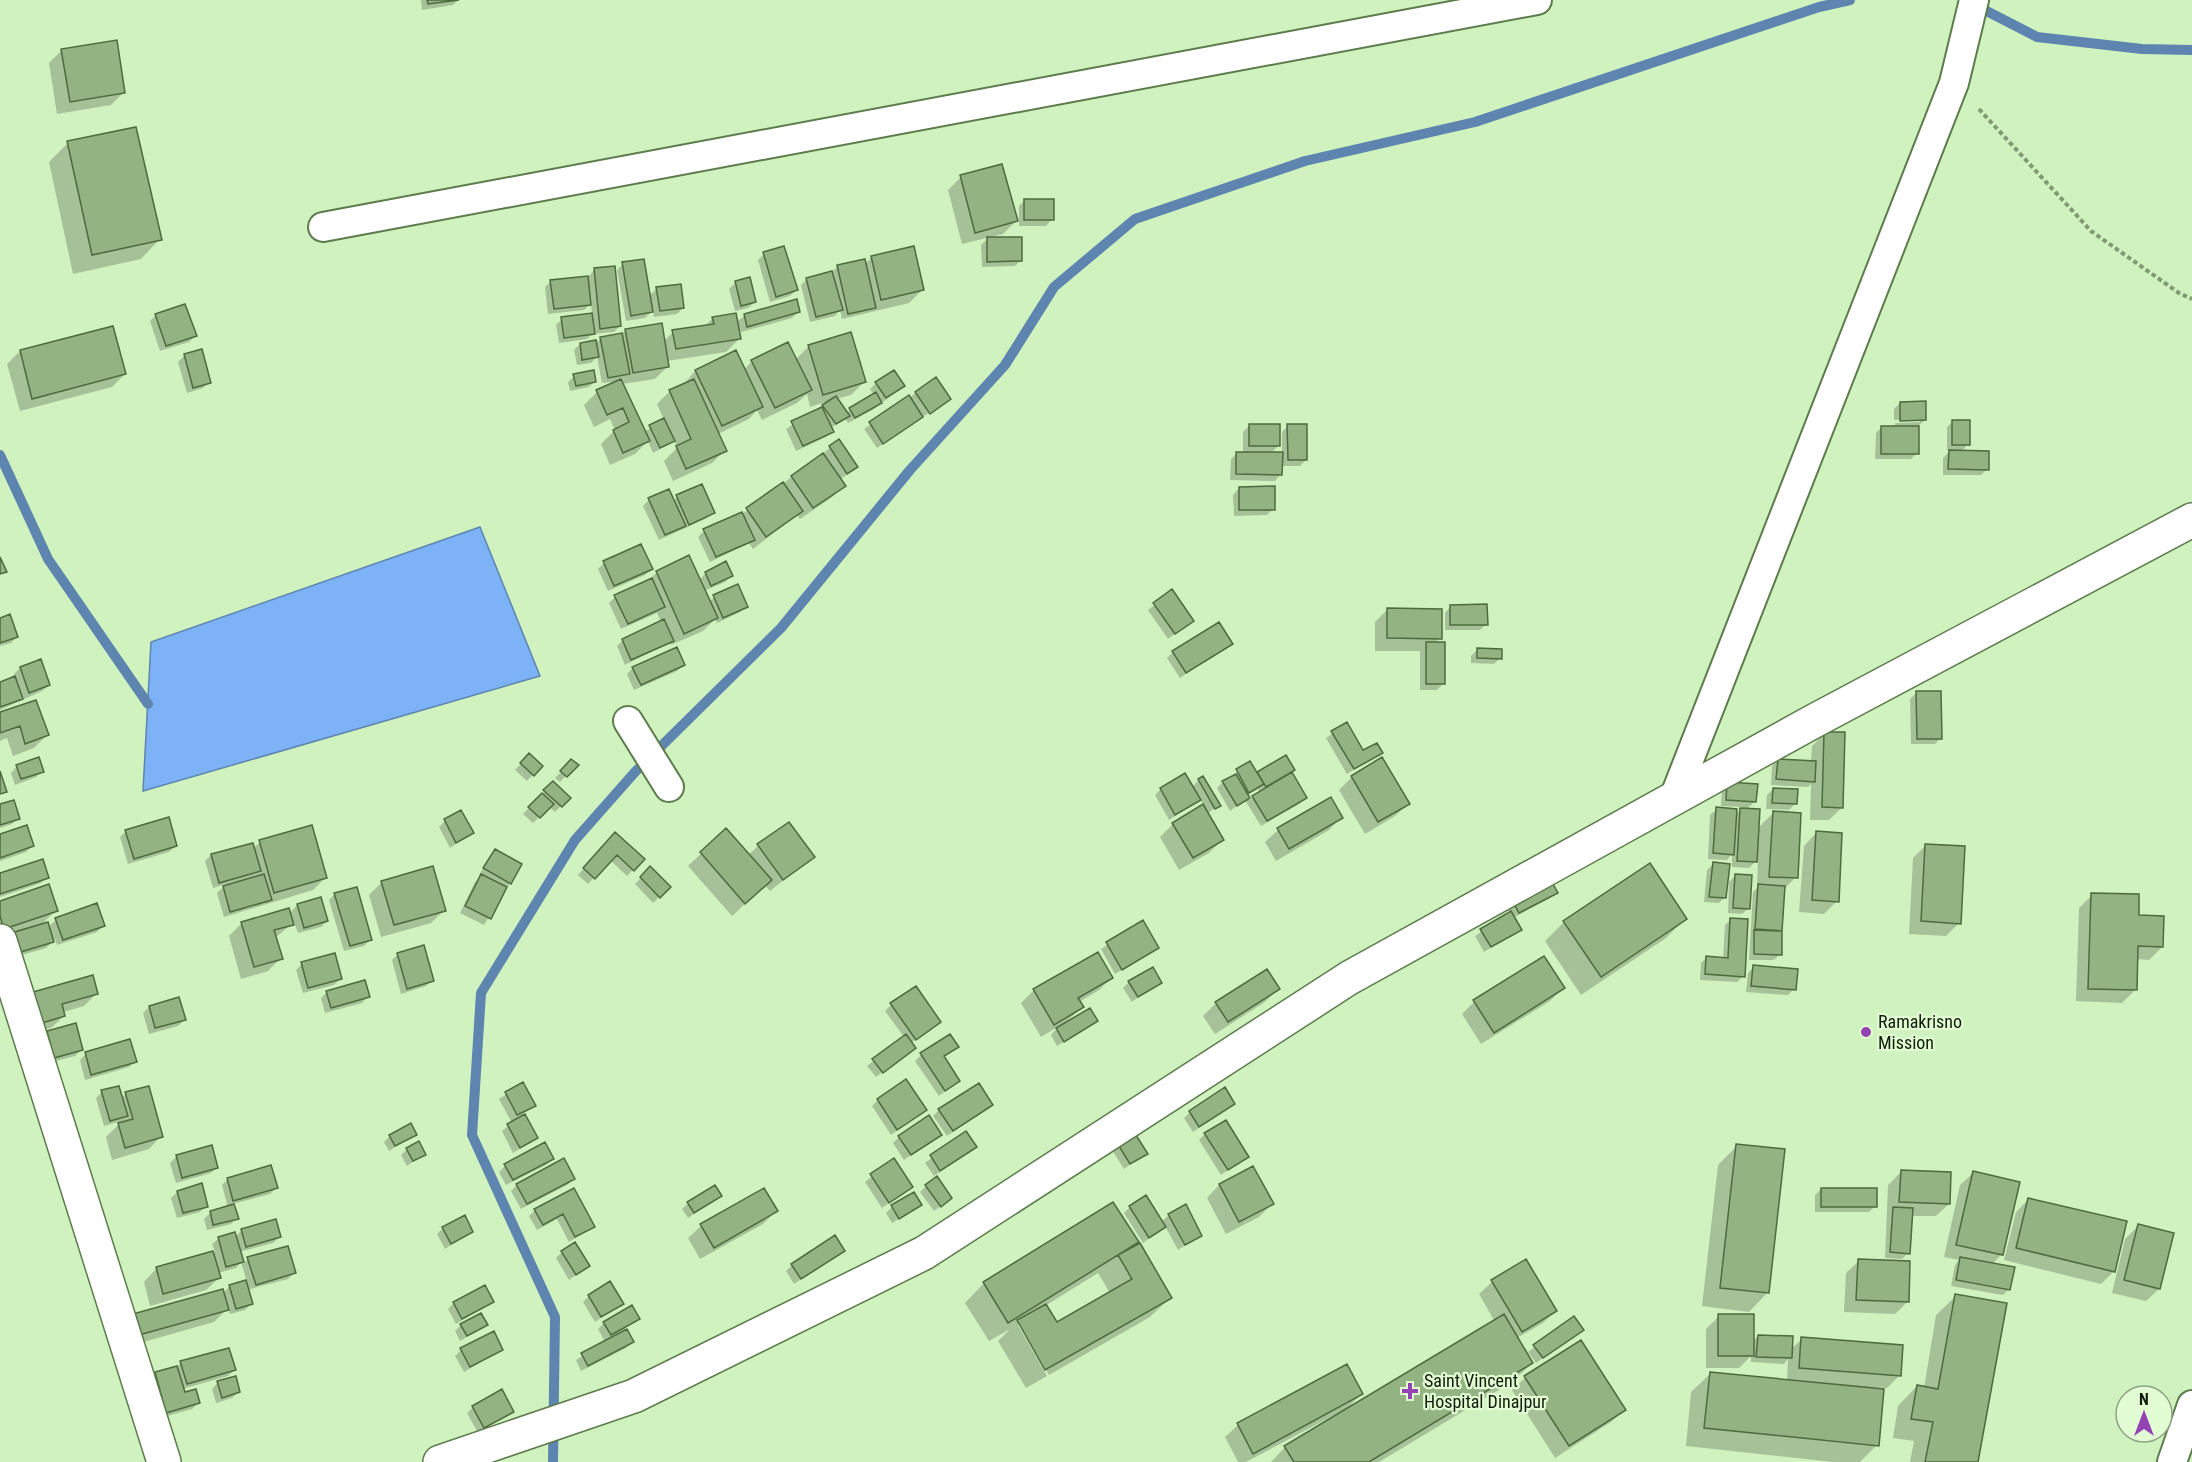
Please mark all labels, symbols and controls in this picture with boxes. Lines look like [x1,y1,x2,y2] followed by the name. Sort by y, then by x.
[1878,1011,1962,1053] place label: Ramakrisno Mission
[1859,1025,1873,1039] marker: Ramakrisno Mission
[1424,1370,1547,1412] place label: Saint Vincent Hospital Dinajpur
[1401,1382,1419,1400] marker: Saint Vincent Hospital Dinajpur
[2114,1384,2174,1444] north arrow
[2139,1390,2149,1409] text: N

